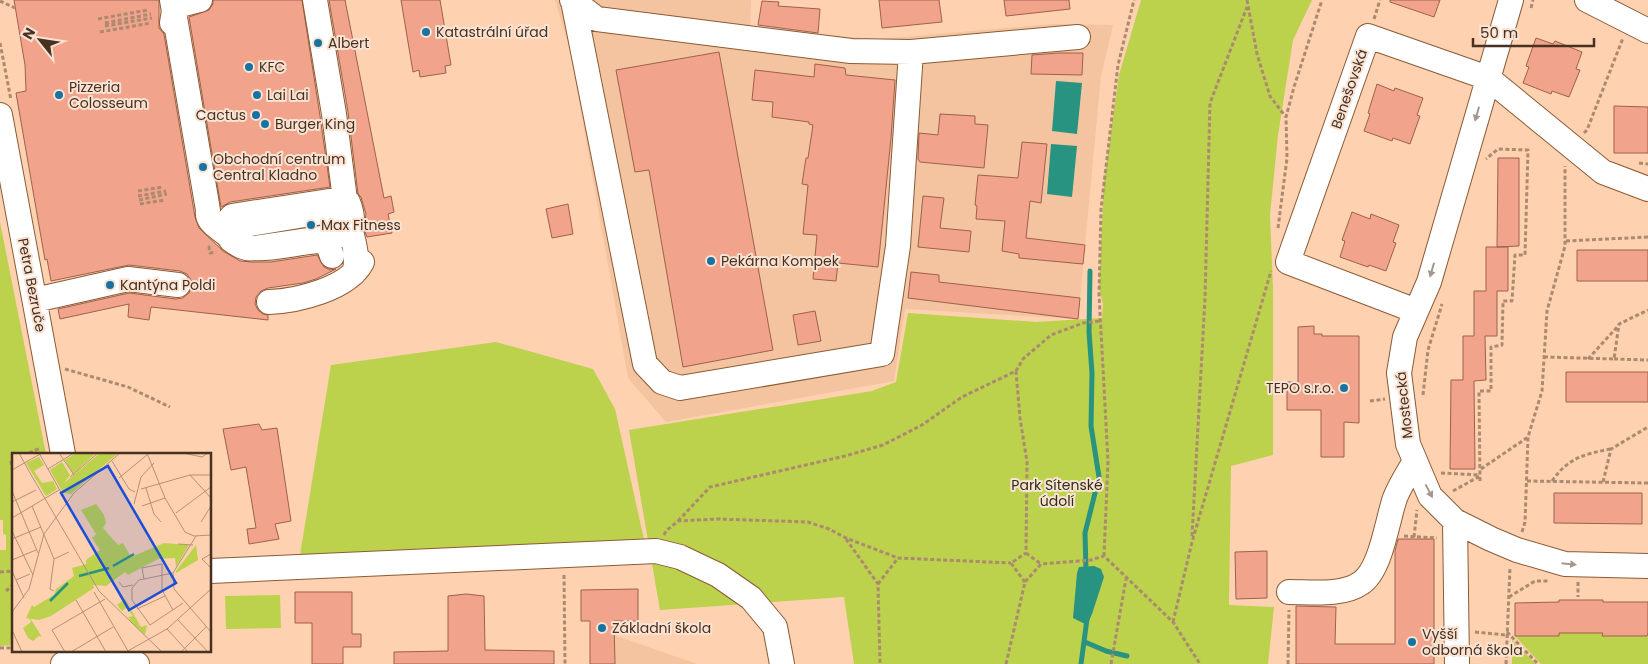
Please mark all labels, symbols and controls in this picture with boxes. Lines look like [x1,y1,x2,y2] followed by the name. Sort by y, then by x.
[15,15,65,65] north arrow
[1473,15,1594,47] scale bar
[436,22,548,42] place label: Katastrální úřad
[1480,22,1518,43] text: 50 m
[17,24,40,43] text: N
[420,26,432,38] marker: Katastrální úřad
[328,33,369,53] place label: Albert
[312,37,324,49] marker: Albert
[1326,46,1372,132] street label: Benešovská
[259,57,285,77] place label: KFC
[243,61,255,73] marker: KFC
[69,77,148,113] place label: Pizzeria Colosseum
[267,85,309,105] place label: Lai Lai
[53,89,65,101] marker: Pizzeria Colosseum
[251,89,263,101] marker: Lai Lai
[196,105,246,125] place label: Cactus
[1473,106,1481,121] one-way arrow
[250,109,262,121] marker: Cactus
[275,114,355,134] place label: Burger King
[259,118,271,130] marker: Burger King
[213,149,345,185] place label: Obchodní centrum Central Kladno
[197,161,209,173] marker: Obchodní centrum Central Kladno
[321,215,401,235] place label: Max Fitness
[305,219,317,231] marker: Max Fitness
[13,236,51,334] street label: Petra Bezruče
[721,251,840,271] place label: Pekárna Kompek
[705,255,717,267] marker: Pekárna Kompek
[1428,263,1436,278] one-way arrow
[120,275,215,295] place label: Kantýna Poldi
[104,279,116,291] marker: Kantýna Poldi
[1391,370,1417,440] street label: Mostecká
[1266,378,1334,398] place label: TEPO s.r.o.
[1338,382,1350,394] marker: TEPO s.r.o.
[12,453,211,652] inset map
[1011,475,1103,511] park label: Park Sítenské údolí
[1425,484,1433,499] one-way arrow
[1561,560,1577,568] one-way arrow
[612,618,711,638] place label: Základní škola
[596,622,608,634] marker: Základní škola
[1422,624,1523,660] place label: Vyšší odborná škola
[1406,636,1418,648] marker: Vyšší odborná škola

